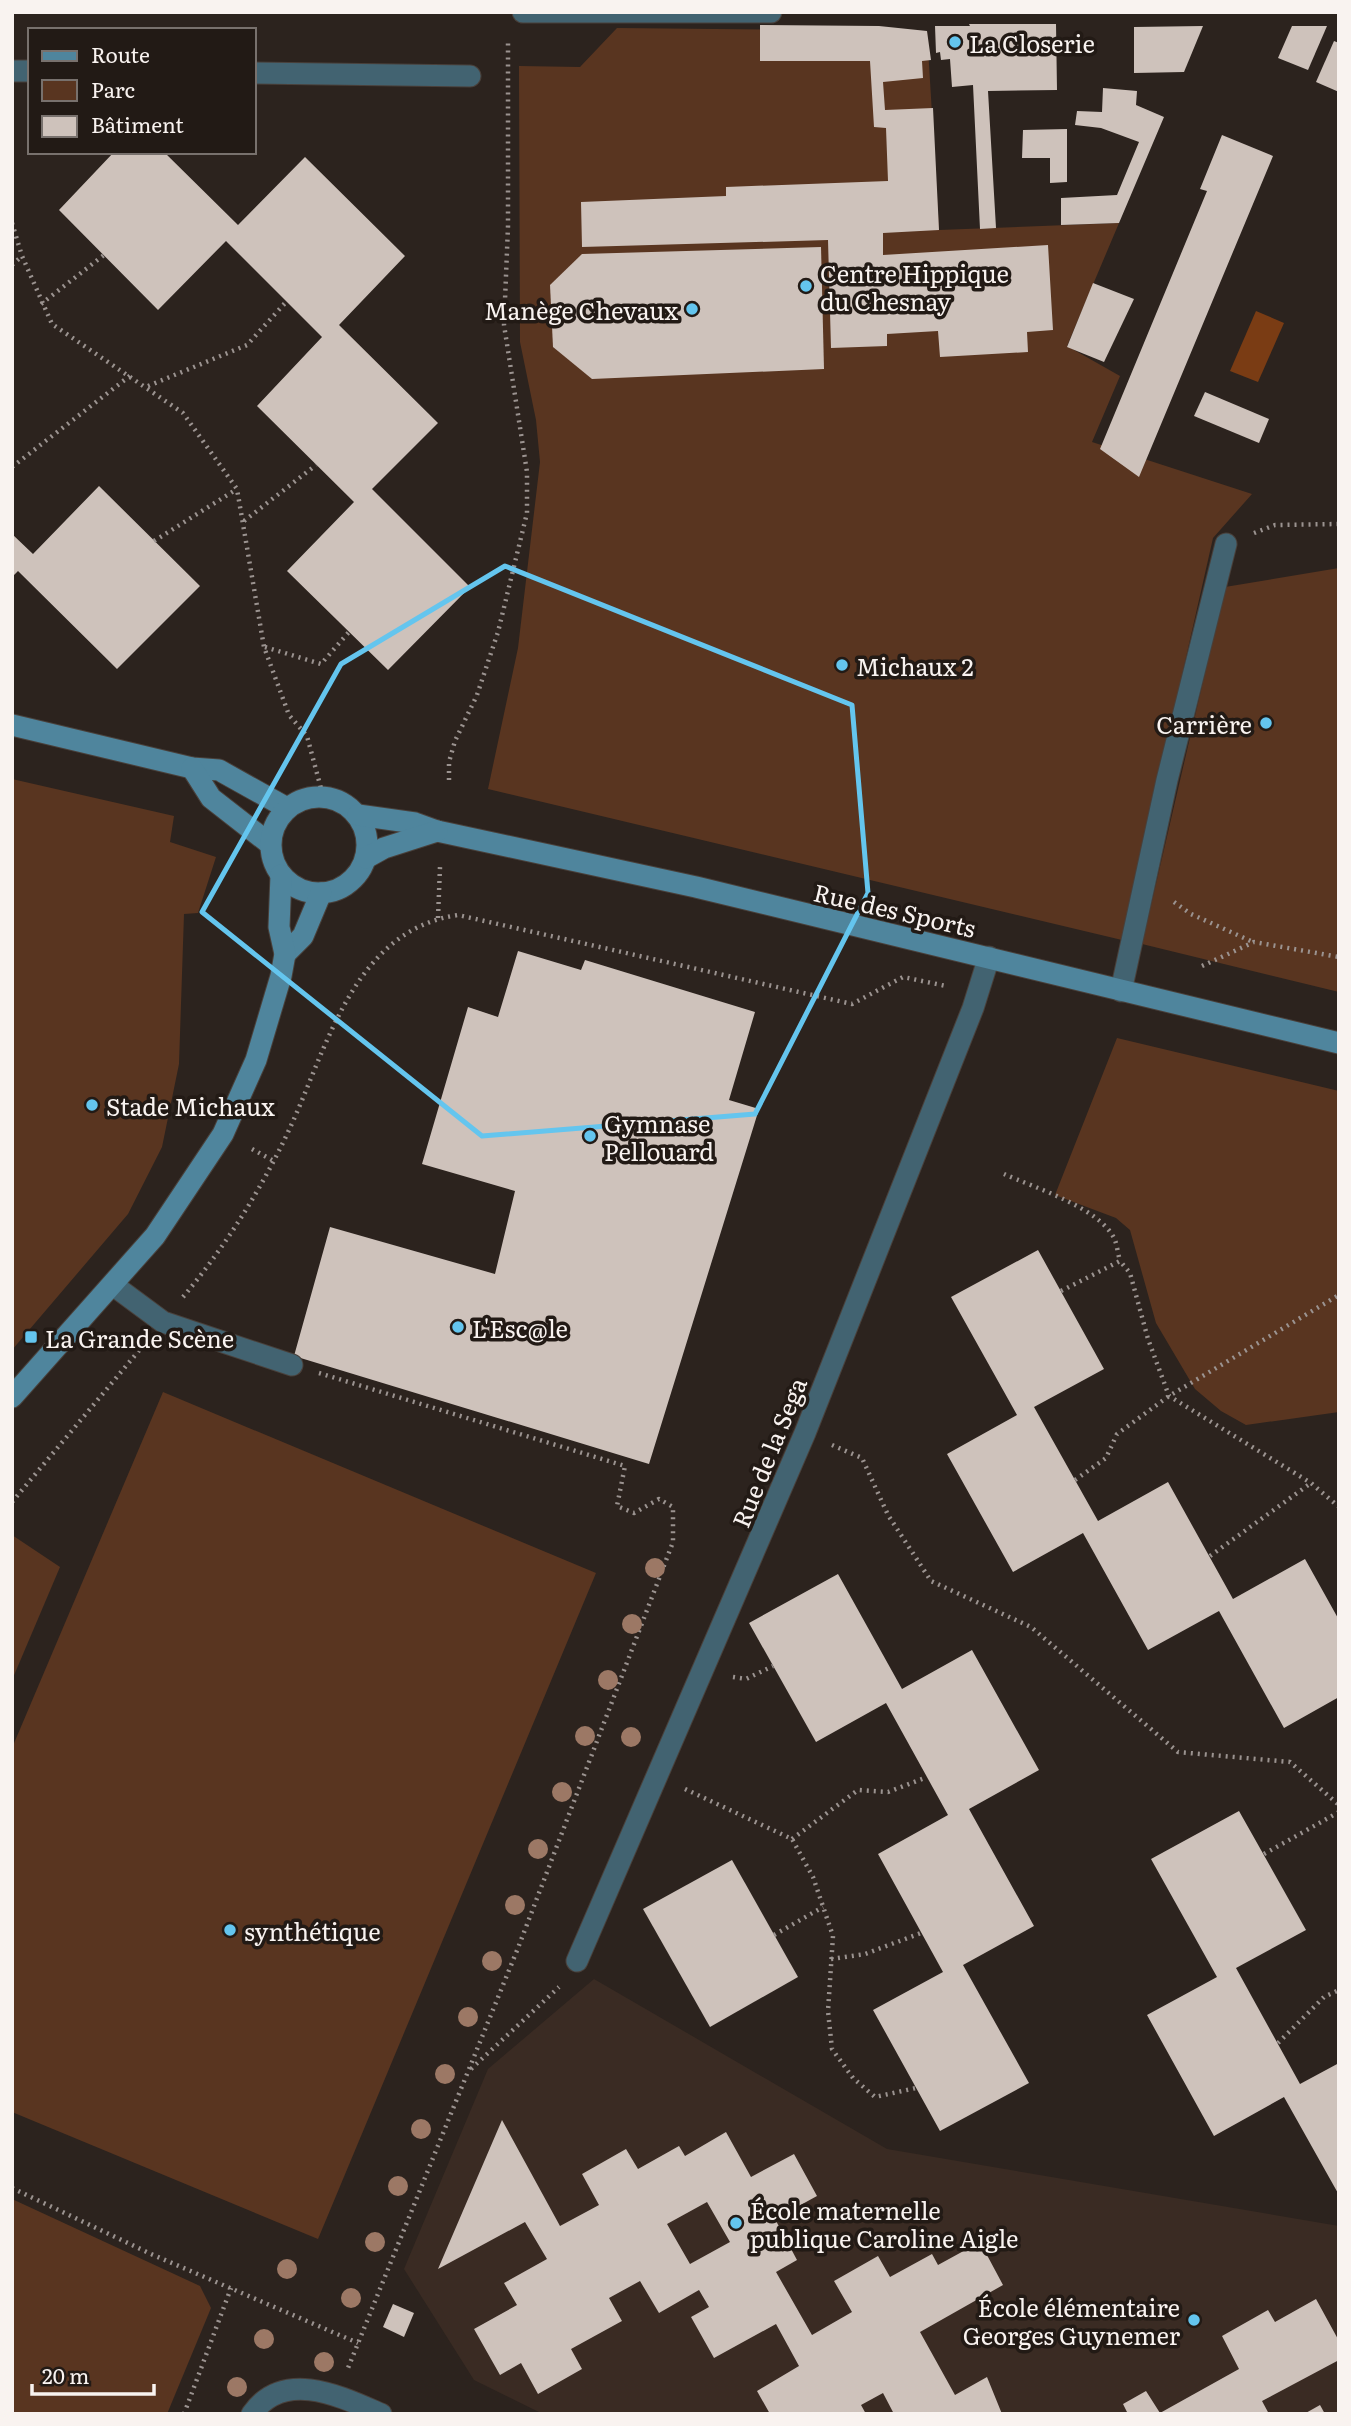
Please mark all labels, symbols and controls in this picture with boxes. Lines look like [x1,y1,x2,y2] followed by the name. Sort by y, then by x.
[969,25,1095,60] place label: La Closerie
[28,28,256,154] legend
[947,34,963,50] marker: La Closerie
[91,38,150,69] text: Route
[91,73,135,104] text: Parc
[91,108,184,139] text: Bâtiment
[820,255,1009,318] place label: Centre Hippique du Chesnay
[798,278,814,294] marker: Centre Hippique du Chesnay
[484,292,678,327] place label: Manège Chevaux
[684,301,700,317] marker: Manège Chevaux
[856,648,974,683] place label: Michaux 2
[834,657,850,673] marker: Michaux 2
[1156,706,1252,741] place label: Carrière
[1258,715,1274,731] marker: Carrière
[810,873,980,945] street label: Rue des Sports
[106,1088,275,1123] place label: Stade Michaux
[84,1097,100,1113] marker: Stade Michaux
[604,1105,714,1168] place label: Gymnase Pellouard
[582,1128,598,1144] marker: Gymnase Pellouard
[472,1310,568,1345] place label: L'Esc@le
[450,1319,466,1335] marker: L'Esc@le
[45,1320,234,1355] place label: La Grande Scène
[23,1329,39,1345] marker: La Grande Scène
[722,1372,814,1532] street label: Rue de la Sega
[244,1913,381,1948] place label: synthétique
[222,1922,238,1938] marker: synthétique
[750,2192,1018,2255] place label: École maternelle publique Caroline Aigle
[728,2215,744,2231] marker: École maternelle publique Caroline Aigle
[963,2289,1181,2352] place label: École élémentaire Georges Guynemer
[1186,2312,1202,2328] marker: École élémentaire Georges Guynemer
[32,2352,154,2396] scale bar
[42,2359,89,2390] text: 20 m

